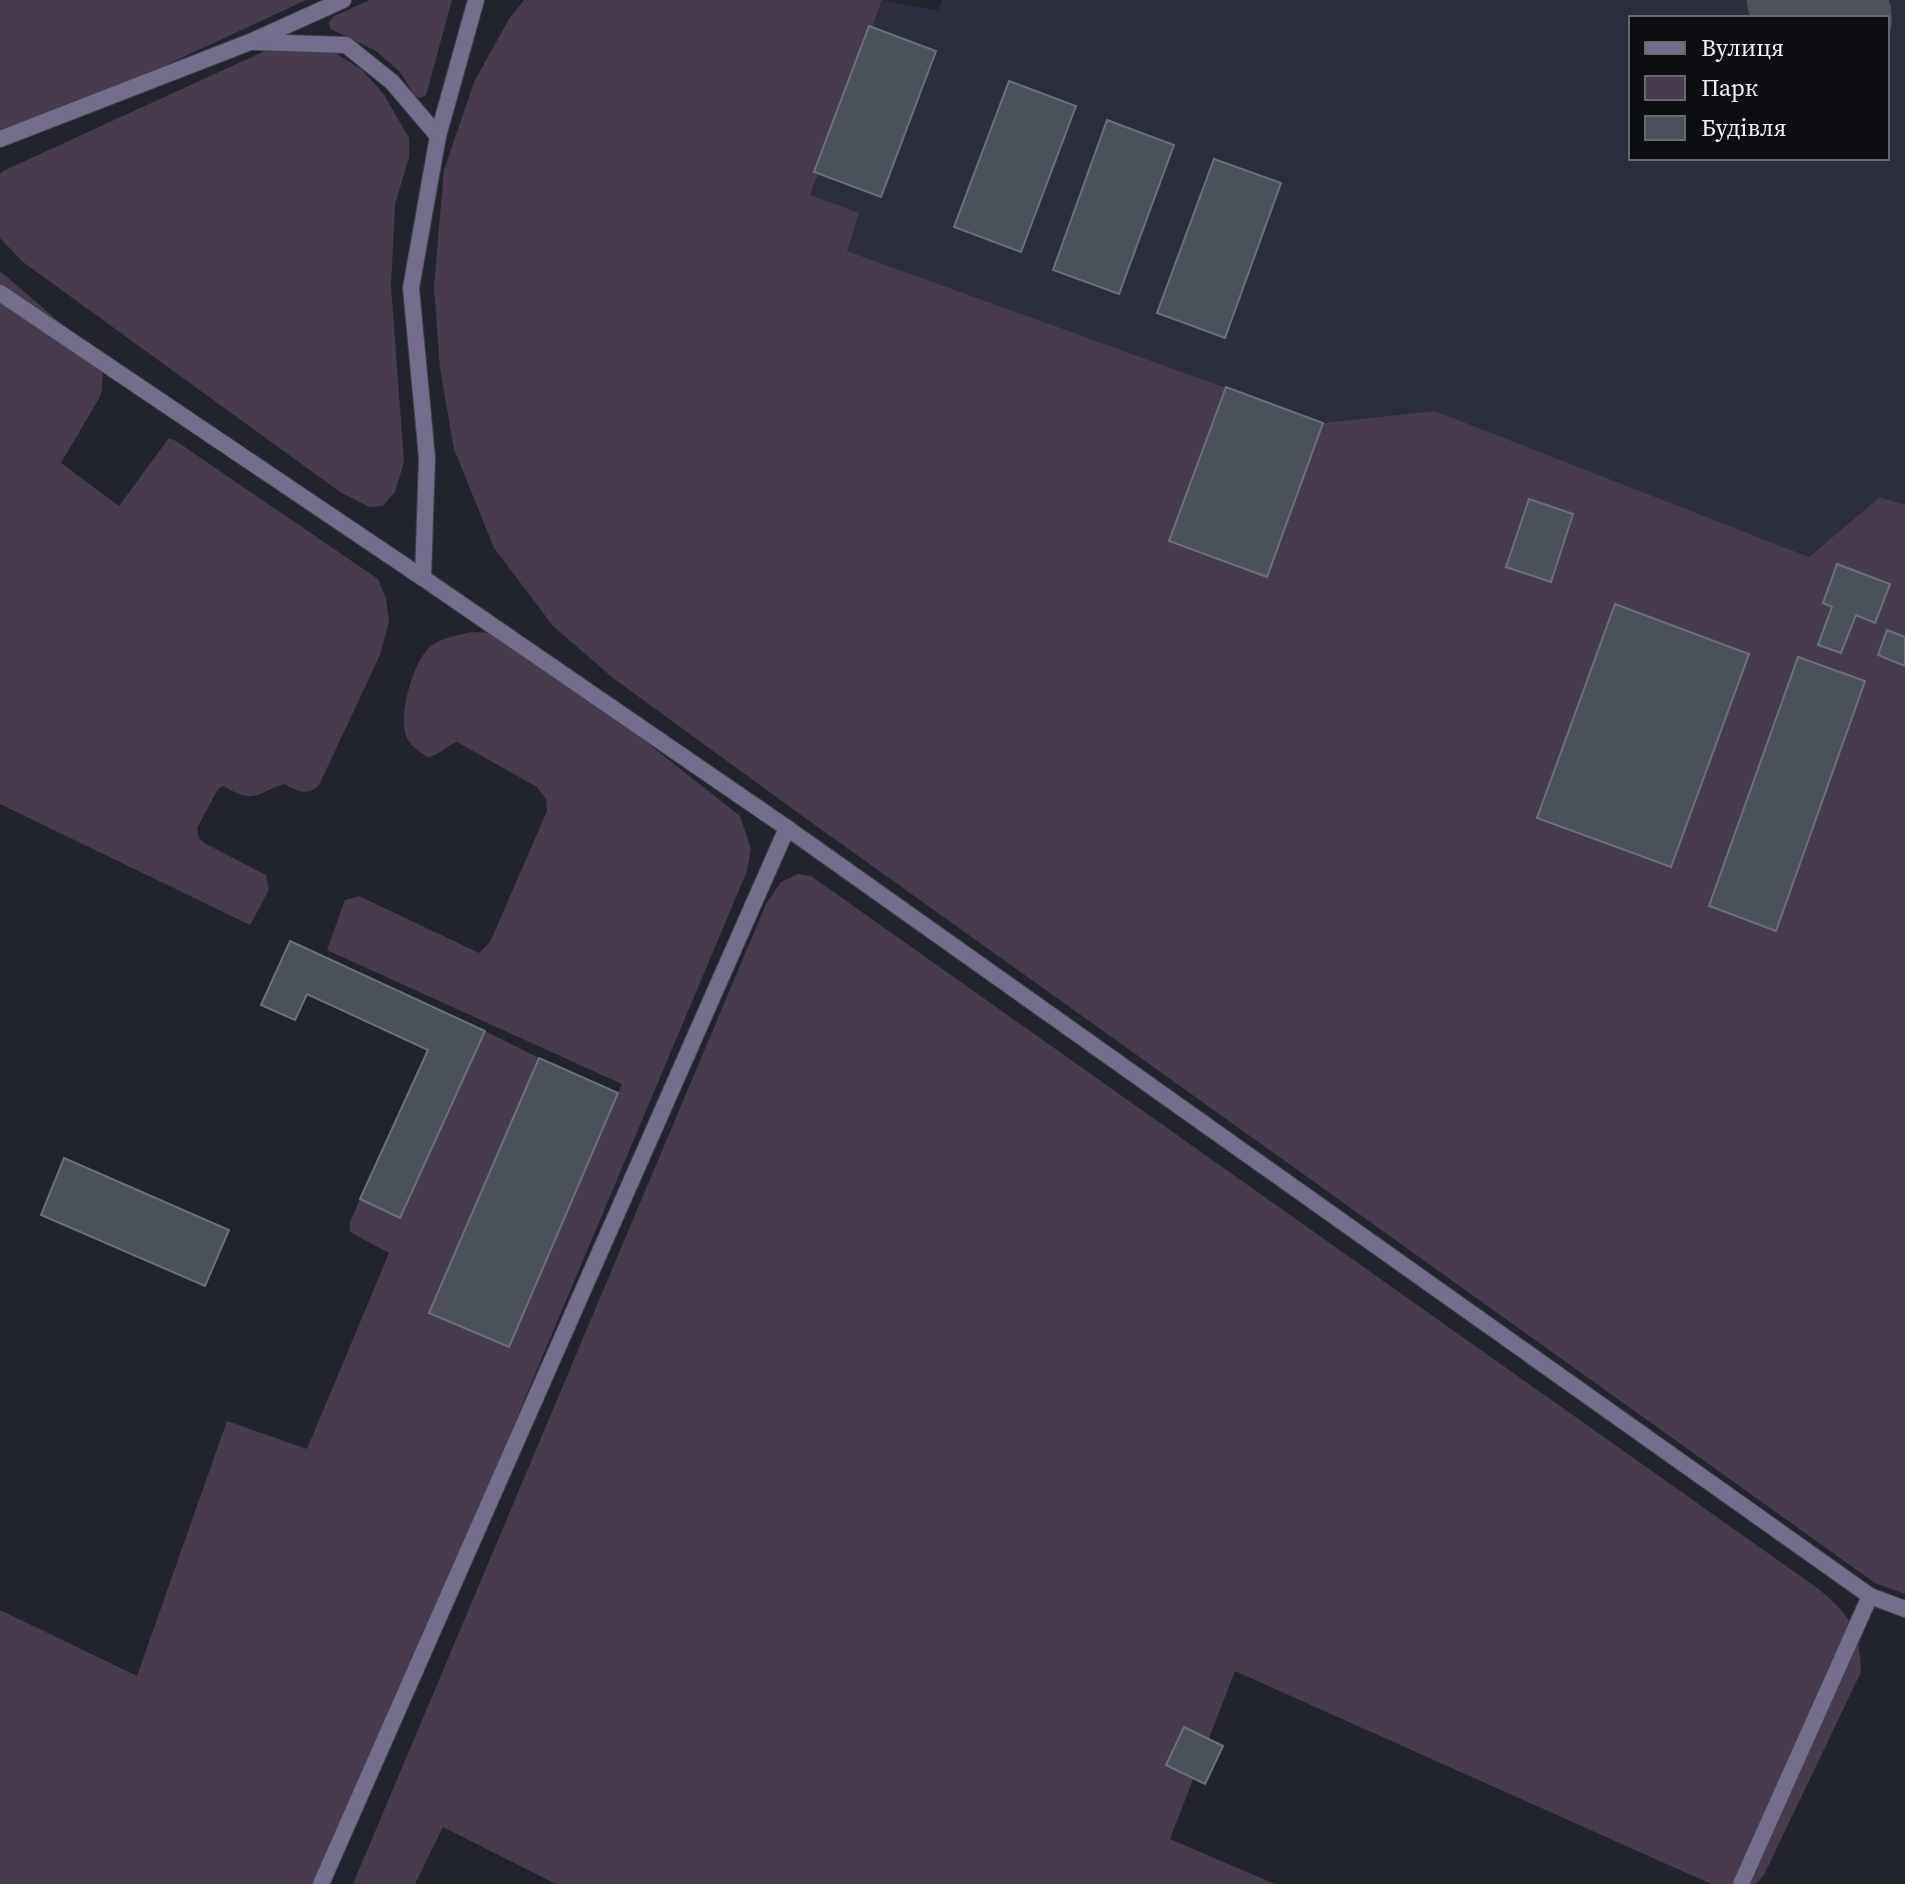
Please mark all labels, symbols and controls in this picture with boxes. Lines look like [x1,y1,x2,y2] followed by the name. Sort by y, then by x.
[1629,16,1889,160] legend
[1701,31,1784,64] text: Вулиця
[1701,71,1758,104] text: Парк
[1701,111,1786,144] text: Будівля

